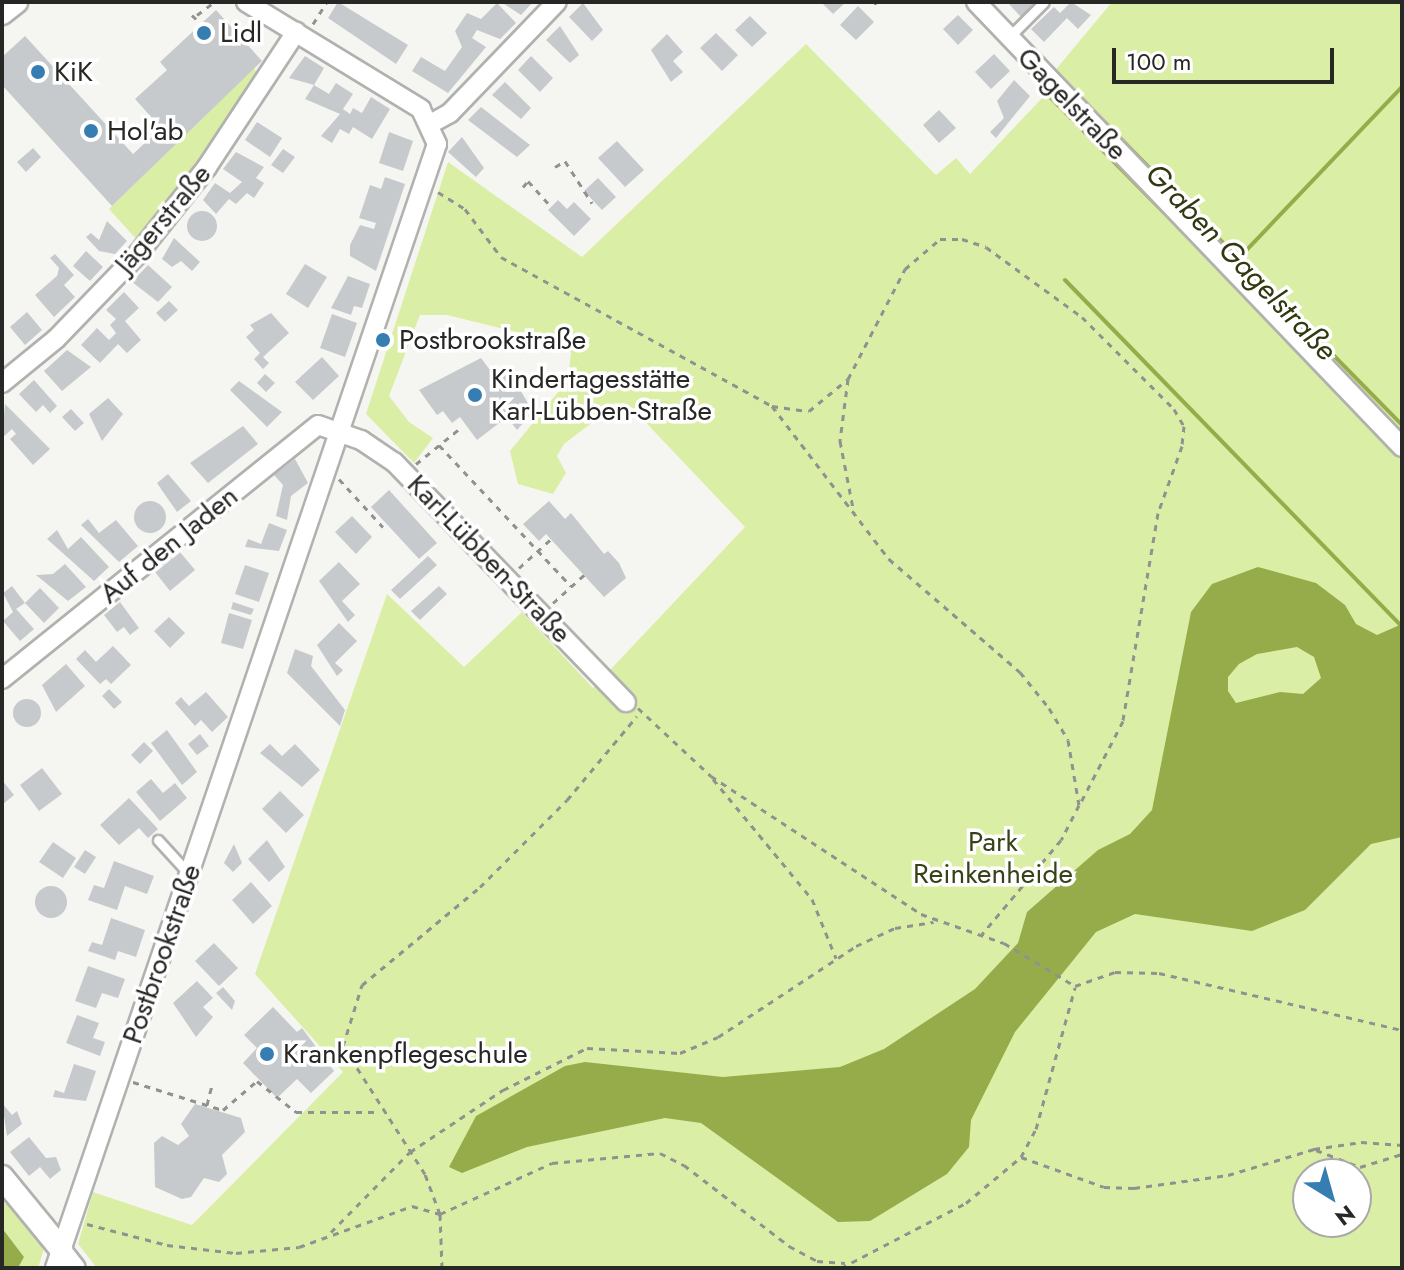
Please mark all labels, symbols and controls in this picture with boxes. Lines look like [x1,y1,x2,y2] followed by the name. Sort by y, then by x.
[220,16,262,50] place label: Lidl
[195,24,213,42] marker: Lidl
[1116,32,1338,82] scale bar
[1010,41,1134,167] street label: Gagelstraße
[1126,44,1192,79] text: 100 m
[54,55,93,89] place label: KiK
[29,63,47,81] marker: KiK
[107,114,183,148] place label: Hol'ab
[82,122,100,140] marker: Hol'ab
[1138,156,1344,368] water label: Graben Gagelstraße
[108,158,218,280] street label: Jägerstraße
[399,323,586,357] place label: Postbrookstraße
[374,331,392,349] marker: Postbrookstraße
[491,362,712,428] place label: Kindertagesstätte Karl-Lübben-Straße
[466,386,484,404] marker: Kindertagesstätte Karl-Lübben-Straße
[400,468,578,650] street label: Karl-Lübben-Straße
[93,479,245,611] street label: Auf den Jaden
[913,825,1073,891] park label: Park Reinkenheide
[116,860,208,1048] street label: Postbrookstraße
[283,1037,528,1071] place label: Krankenpflegeschule
[258,1045,276,1063] marker: Krankenpflegeschule
[1292,1158,1372,1238] north arrow
[1329,1198,1362,1234] text: N

